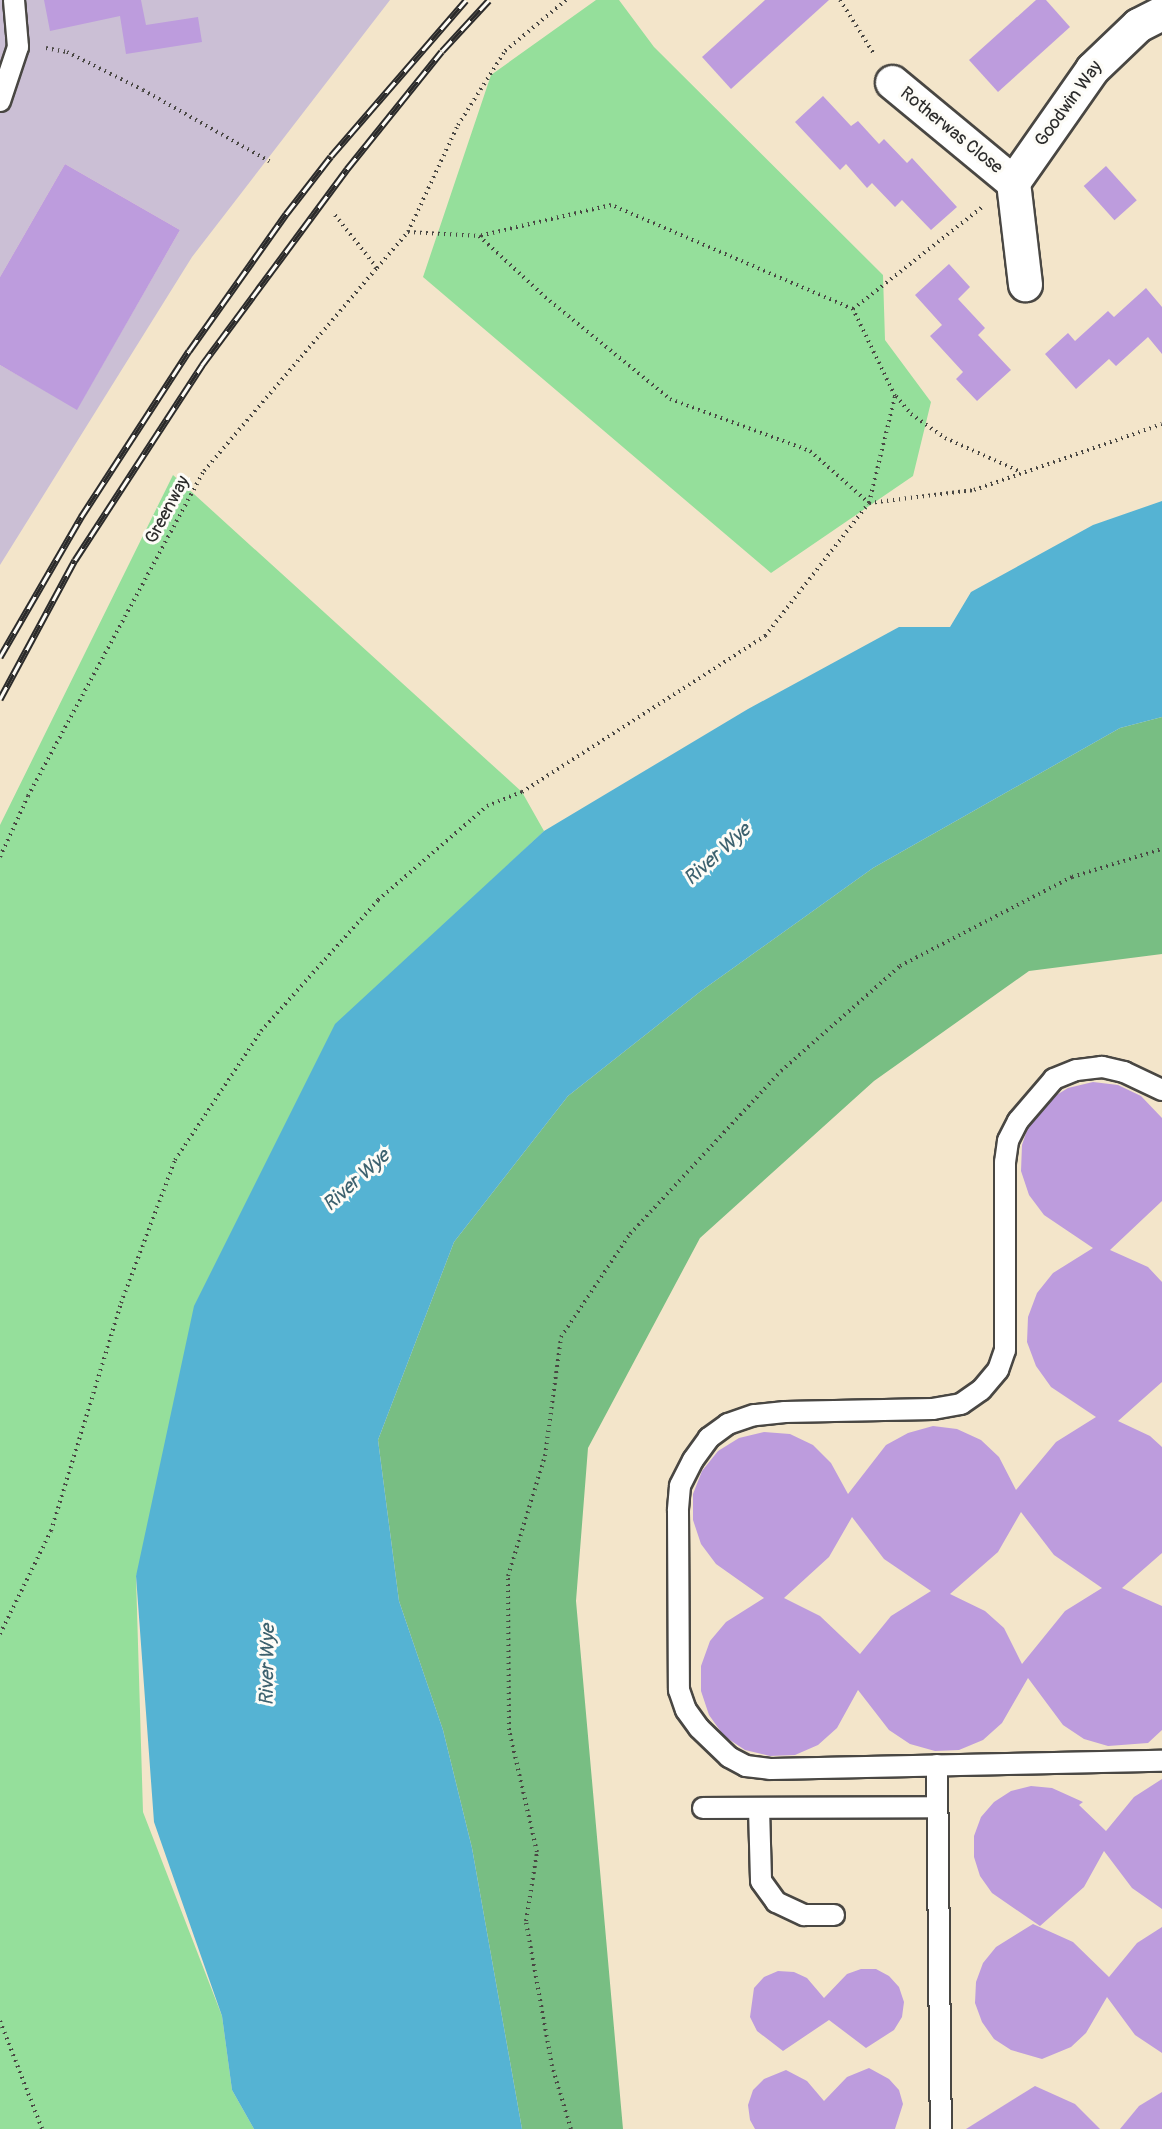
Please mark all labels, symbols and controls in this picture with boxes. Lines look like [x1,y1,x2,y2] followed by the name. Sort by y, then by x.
[1031,57,1107,151] street label: Goodwin Way
[895,83,1007,179] street label: Rotherwas Close
[141,472,195,548] street label: Greenway
[679,818,755,890] water label: River Wye
[318,1144,394,1216] water label: River Wye
[254,1624,280,1706] water label: River Wye

